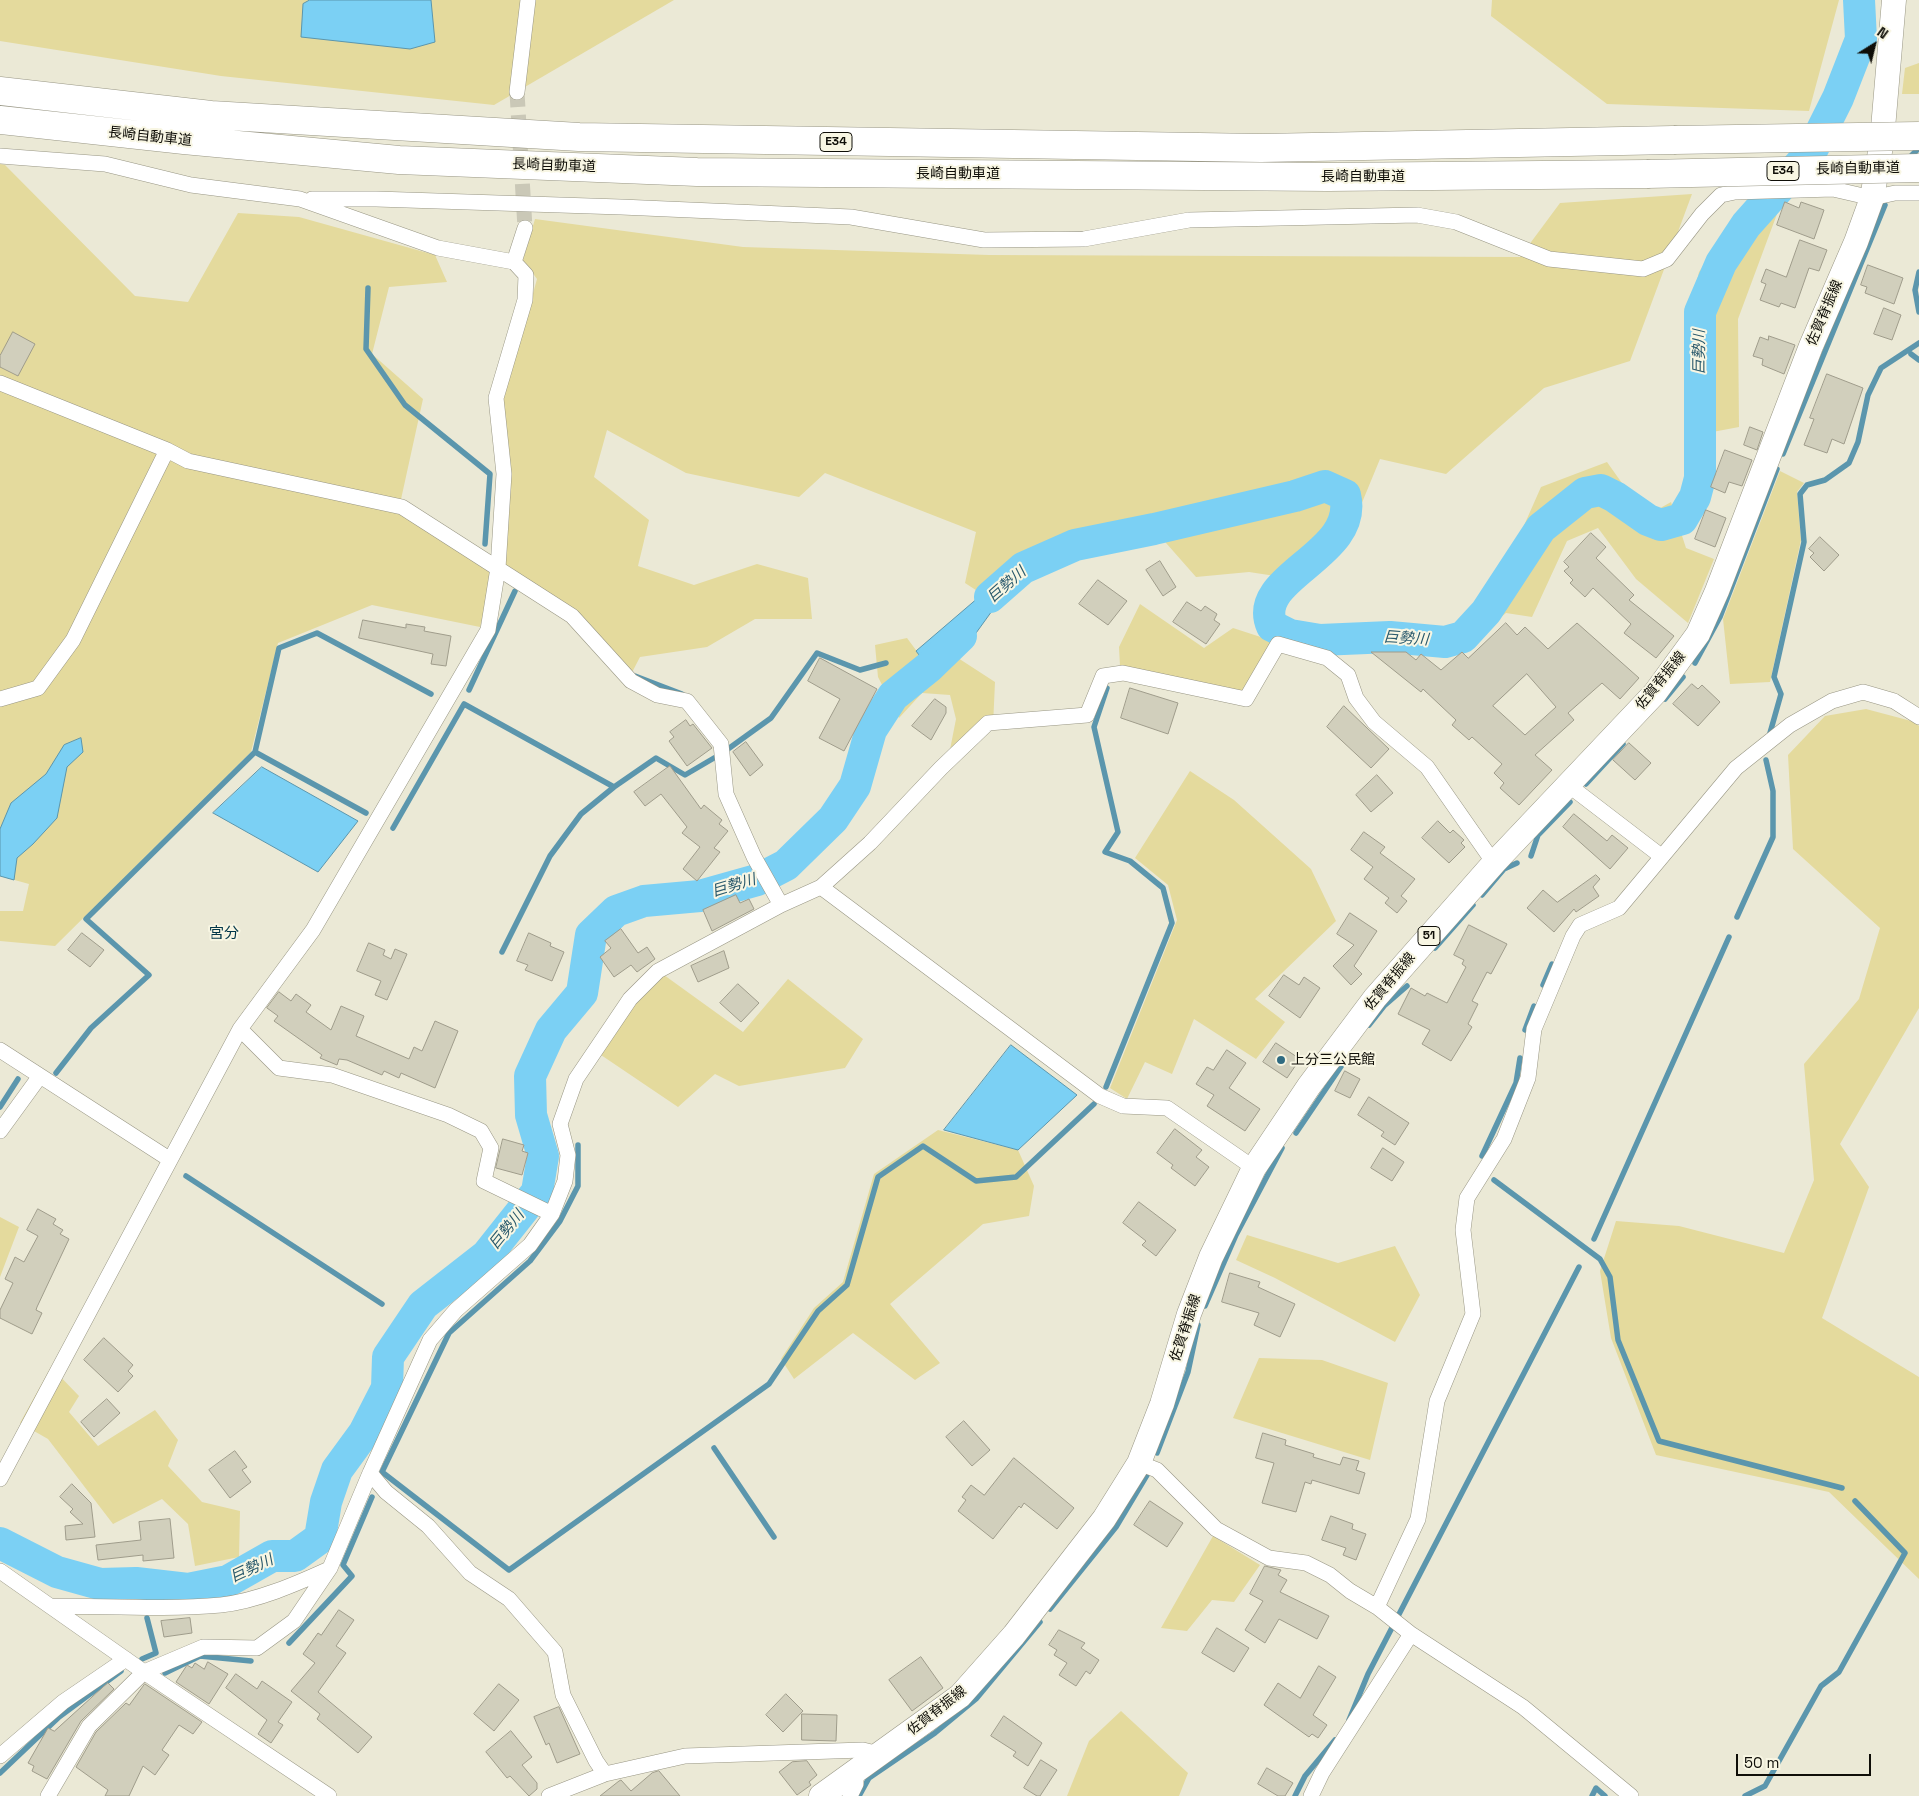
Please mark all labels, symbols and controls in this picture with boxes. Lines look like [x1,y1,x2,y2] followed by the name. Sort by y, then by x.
[1849,20,1899,70] north arrow
[1874,23,1892,43] text: N
[107,124,193,150] street label: 長崎自動車道
[820,132,852,152] road number: E34
[512,156,596,176] street label: 長崎自動車道
[1816,160,1900,178] street label: 長崎自動車道
[1767,162,1799,180] road number: E34
[916,166,1000,182] street label: 長崎自動車道
[1321,169,1405,185] street label: 長崎自動車道
[1804,278,1846,348] street label: 佐賀脊振線
[1691,330,1709,374] water label: 巨勢川
[984,563,1030,607] water label: 巨勢川
[1383,628,1429,650] water label: 巨勢川
[1632,649,1690,713] street label: 佐賀脊振線
[710,871,758,901] water label: 巨勢川
[209,925,239,943] district label: 宮分
[1418,926,1440,946] road number: 51
[1361,950,1419,1014] street label: 佐賀脊振線
[1291,1052,1375,1068] place label: 上分三公民館
[1275,1054,1287,1066] marker: 上分三公民館
[486,1207,528,1253] water label: 巨勢川
[1167,1292,1205,1364] street label: 佐賀脊振線
[228,1551,276,1587] water label: 巨勢川
[904,1683,970,1739] street label: 佐賀脊振線
[1739,1744,1874,1776] scale bar
[1744,1753,1779,1772] text: 50 m

